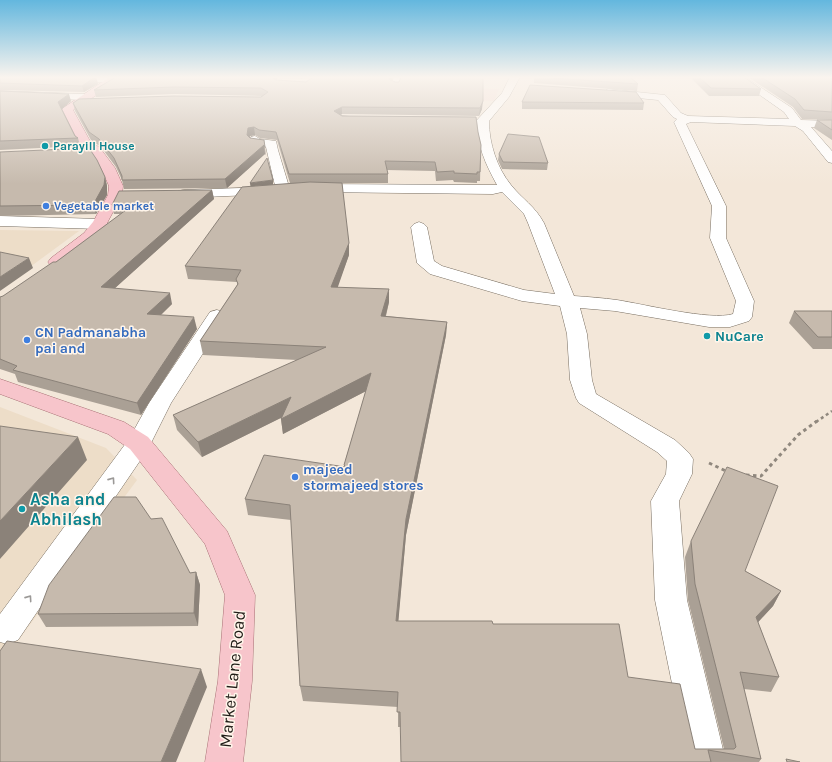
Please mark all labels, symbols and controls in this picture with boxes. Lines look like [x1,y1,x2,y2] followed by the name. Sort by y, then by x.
[53,139,135,153] place label: Parayill House
[40,141,50,151] marker: Parayill House
[54,199,154,213] place label: Vegetable market
[41,201,51,211] marker: Vegetable market
[35,324,146,357] place label: CN Padmanabha pai and
[715,328,764,345] place label: NuCare
[702,331,712,341] marker: NuCare
[22,335,32,345] marker: CN Padmanabha pai and
[303,461,424,494] place label: majeed stormajeed stores
[290,472,300,482] marker: majeed stormajeed stores
[107,477,115,484] one-way arrow
[30,489,105,529] place label: Asha and Abhilash
[17,504,27,514] marker: Asha and Abhilash
[24,595,31,602] one-way arrow
[215,609,249,749] street label: Market Lane Road

